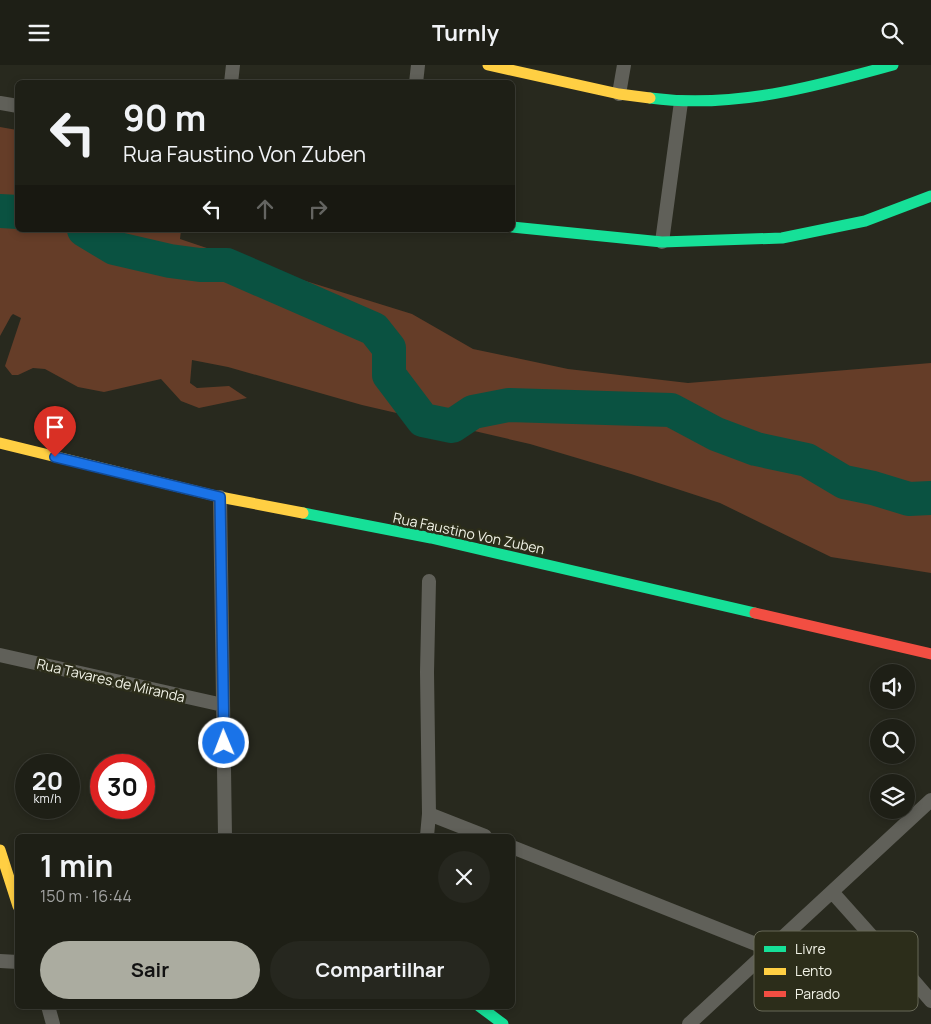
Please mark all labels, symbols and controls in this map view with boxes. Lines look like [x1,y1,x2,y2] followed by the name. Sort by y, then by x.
[432,18,499,48] text: Turnly
[25,19,53,47] icon: menu
[878,19,906,47] icon: search
[123,94,206,142] text: 90 m
[40,100,105,165] icon: left
[123,139,366,169] text: Rua Faustino Von Zuben
[198,195,226,223] icon: left
[251,195,279,223] icon: ahead
[304,195,332,223] icon: right
[34,406,76,457] pin
[41,413,69,441] icon: arrive
[391,508,547,558] street label: Rua Faustino Von Zuben
[35,654,187,706] street label: Rua Tavares de Miranda
[870,664,915,819] map controls
[870,664,915,709] button: sound
[197,716,249,768] position arrow
[870,719,915,764] button: search
[90,754,155,819] speed limit sign: 30
[32,763,63,798] text: 20
[870,774,915,819] button: layers
[34,790,61,807] text: km/h
[40,845,113,886] text: 1 min
[438,851,490,903] button: close
[40,885,132,907] text: 150 m · 16:44
[754,931,918,1011] legend
[795,939,826,958] text: Livre
[40,941,260,999] button: Sair
[270,941,490,999] button: Compartilhar
[795,961,832,980] text: Lento
[795,984,840,1003] text: Parado

